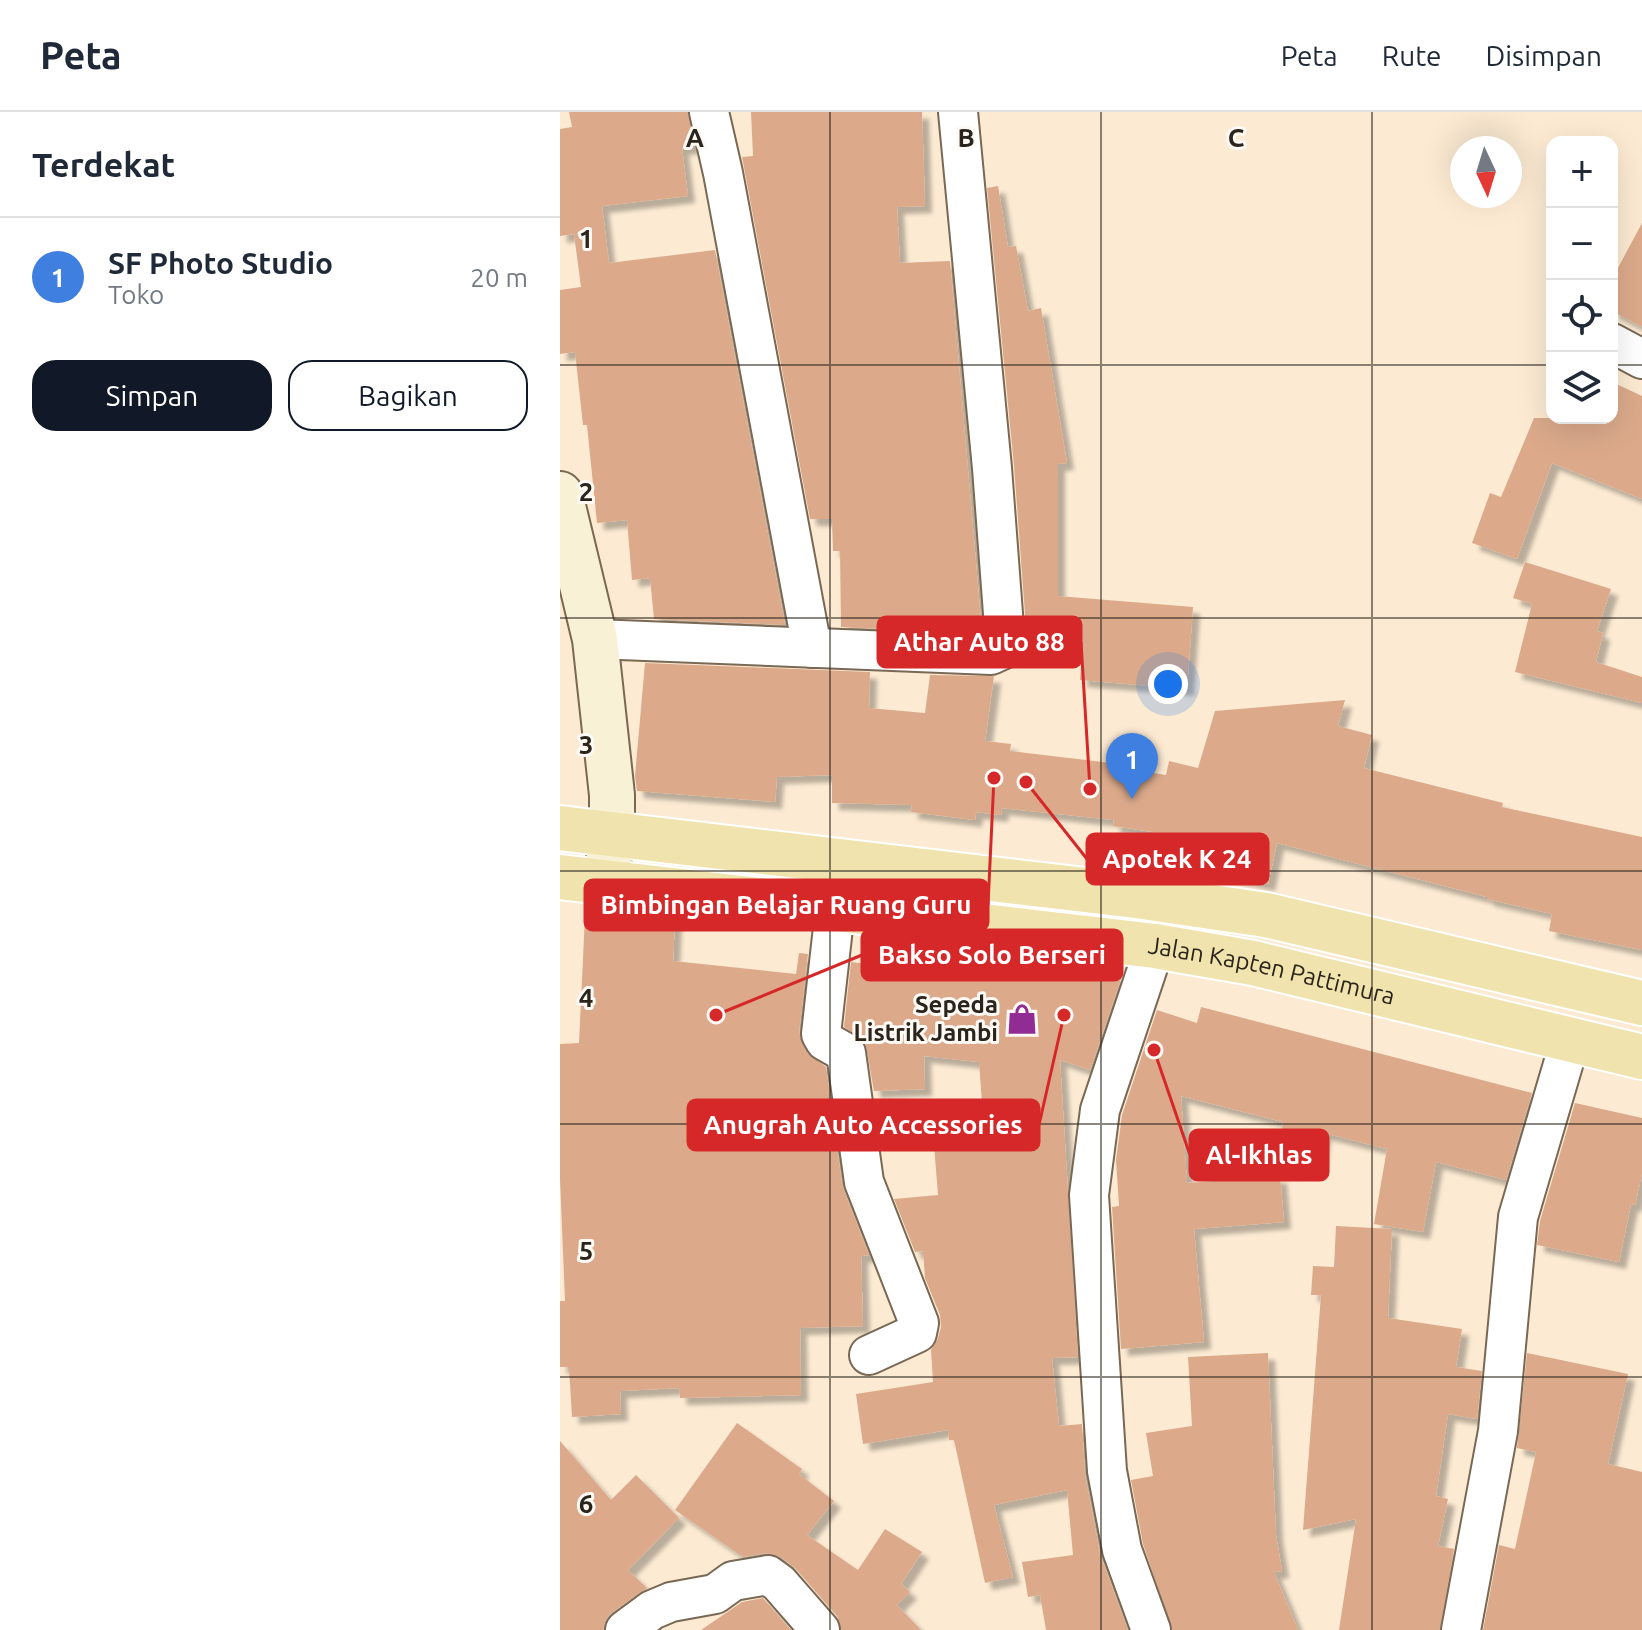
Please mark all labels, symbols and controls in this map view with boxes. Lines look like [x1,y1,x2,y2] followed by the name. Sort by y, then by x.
[40,34,122,76] text: Peta
[1281,40,1338,71] text: Peta
[1382,40,1442,71] text: Rute
[1486,40,1602,71] text: Disimpan
[686,123,705,152] text: A
[957,123,975,152] text: B
[1228,123,1245,152] text: C
[1450,136,1522,208] north arrow
[1546,136,1618,424] map controls
[1546,136,1618,208] button: +
[32,145,175,183] text: Terdekat
[1546,208,1618,280] button: −
[579,224,593,253] text: 1
[108,246,333,280] text: SF Photo Studio
[51,263,65,292] text: 1
[470,263,528,292] text: 20 m
[108,280,164,309] text: Toko
[1546,280,1618,352] button: locate
[1546,352,1618,424] button: layers
[32,360,272,431] button: Simpan
[288,360,528,431] button: Bagikan
[579,477,593,506] text: 2
[878,617,1081,667] callout: Athar Auto 88
[893,627,1065,656] text: Athar Auto 88
[1148,664,1188,704] your location
[579,730,593,759] text: 3
[1106,733,1158,799] pin: 1
[1087,834,1268,884] callout: Apotek K 24
[1103,844,1251,873] text: Apotek K 24
[585,880,988,930] callout: Bimbingan Belajar Ruang Guru
[601,890,971,919] text: Bimbingan Belajar Ruang Guru
[862,930,1122,980] callout: Bakso Solo Berseri
[1147,931,1398,1010] street label: Jalan Kapten Pattimura
[878,940,1106,969] text: Bakso Solo Berseri
[579,983,593,1012] text: 4
[854,991,998,1046] place label: Sepeda Listrik Jambi
[1005,1002,1039,1036] shop icon: Sepeda Listrik Jambi
[688,1100,1039,1150] callout: Anugrah Auto Accessories
[703,1110,1023,1139] text: Anugrah Auto Accessories
[1190,1130,1328,1180] callout: Al-Ikhlas
[1206,1140,1312,1169] text: Al-Ikhlas
[579,1236,593,1265] text: 5
[579,1489,593,1518] text: 6

